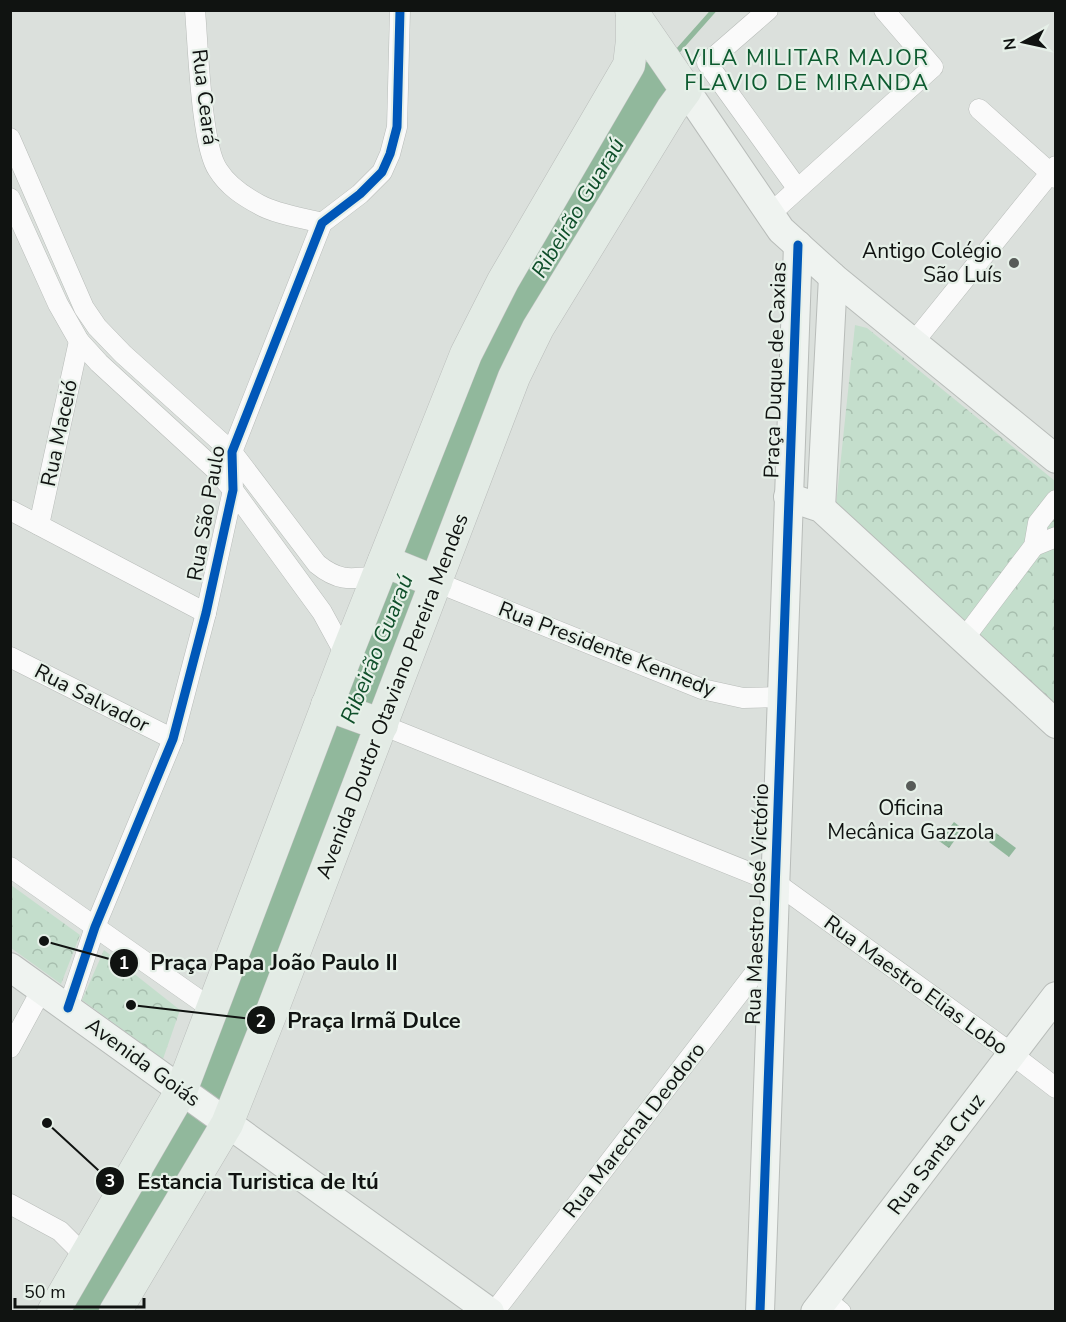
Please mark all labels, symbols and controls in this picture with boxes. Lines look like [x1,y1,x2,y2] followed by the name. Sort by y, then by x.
[994,12,1054,72] north arrow
[998,36,1022,51] text: N
[684,43,930,98] district label: VILA MILITAR MAJOR FLAVIO DE MIRANDA
[185,47,225,147] street label: Rua Ceará
[524,132,632,284] water label: Ribeirão Guaraú
[862,237,1002,289] place label: Antigo Colégio São Luís
[1007,256,1021,270] marker: Antigo Colégio São Luís
[757,261,793,479] street label: Praça Duque de Caxias
[34,377,84,489] street label: Rua Maceió
[180,443,232,583] street label: Rua São Paulo
[309,509,475,883] street label: Avenida Doutor Otaviano Pereira Mendes
[333,570,421,728] water label: Ribeirão Guaraú
[495,595,720,703] street label: Rua Presidente Kennedy
[30,657,155,739] street label: Rua Salvador
[904,779,918,793] marker: Oficina Mecânica Gazzola
[739,783,775,1025] street label: Rua Maestro José Victório
[827,794,995,846] place label: Oficina Mecânica Gazzola
[818,909,1014,1061] street label: Rua Maestro Elias Lobo
[109,943,410,983] callout: Praça Papa João Paulo II
[150,948,398,978] text: Praça Papa João Paulo II
[119,951,129,975] text: 1
[246,1000,473,1040] callout: Praça Irmã Dulce
[287,1006,461,1036] text: Praça Irmã Dulce
[256,1009,266,1033] text: 2
[80,1011,206,1113] street label: Avenida Goiás
[557,1036,711,1224] street label: Rua Marechal Deodoro
[881,1087,991,1220] street label: Rua Santa Cruz
[95,1161,390,1201] callout: Estancia Turistica de Itú
[137,1167,379,1197] text: Estancia Turistica de Itú
[105,1169,115,1193] text: 3
[15,1271,144,1309] scale bar
[24,1280,66,1304] text: 50 m

